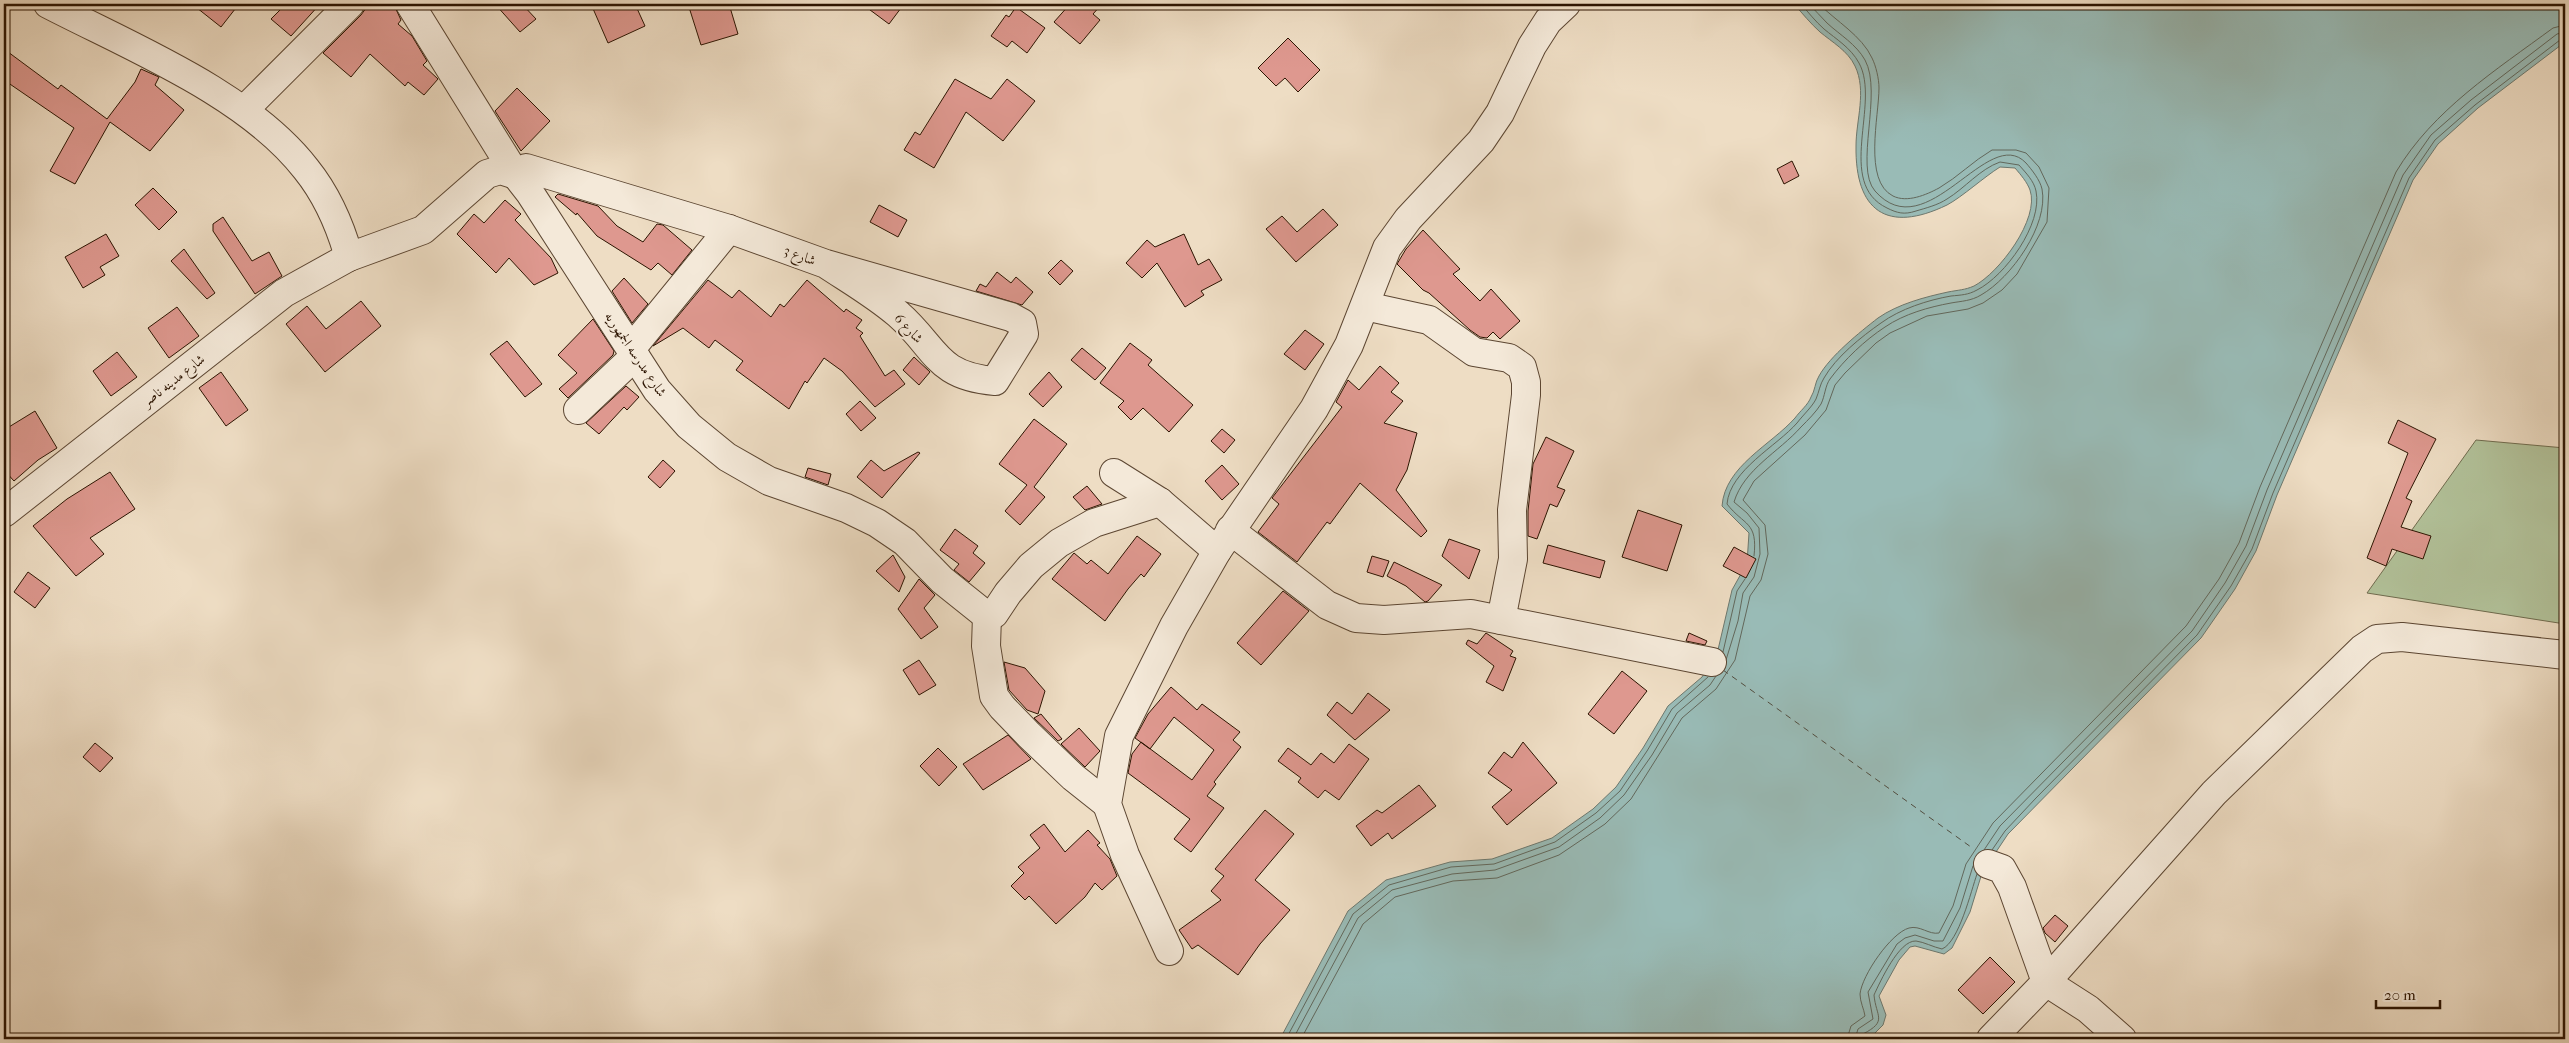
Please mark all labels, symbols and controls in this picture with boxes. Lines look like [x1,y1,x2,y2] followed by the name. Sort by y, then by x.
[780,242,818,272] street label: شارع 3
[598,309,670,402] street label: شارع مدرسه الجمهوريه
[888,310,927,349] street label: شارع 6
[137,351,210,414] street label: شارع مدينه ناصر
[2376,978,2440,1010] scale bar
[2384,986,2416,1004] text: 20 m

